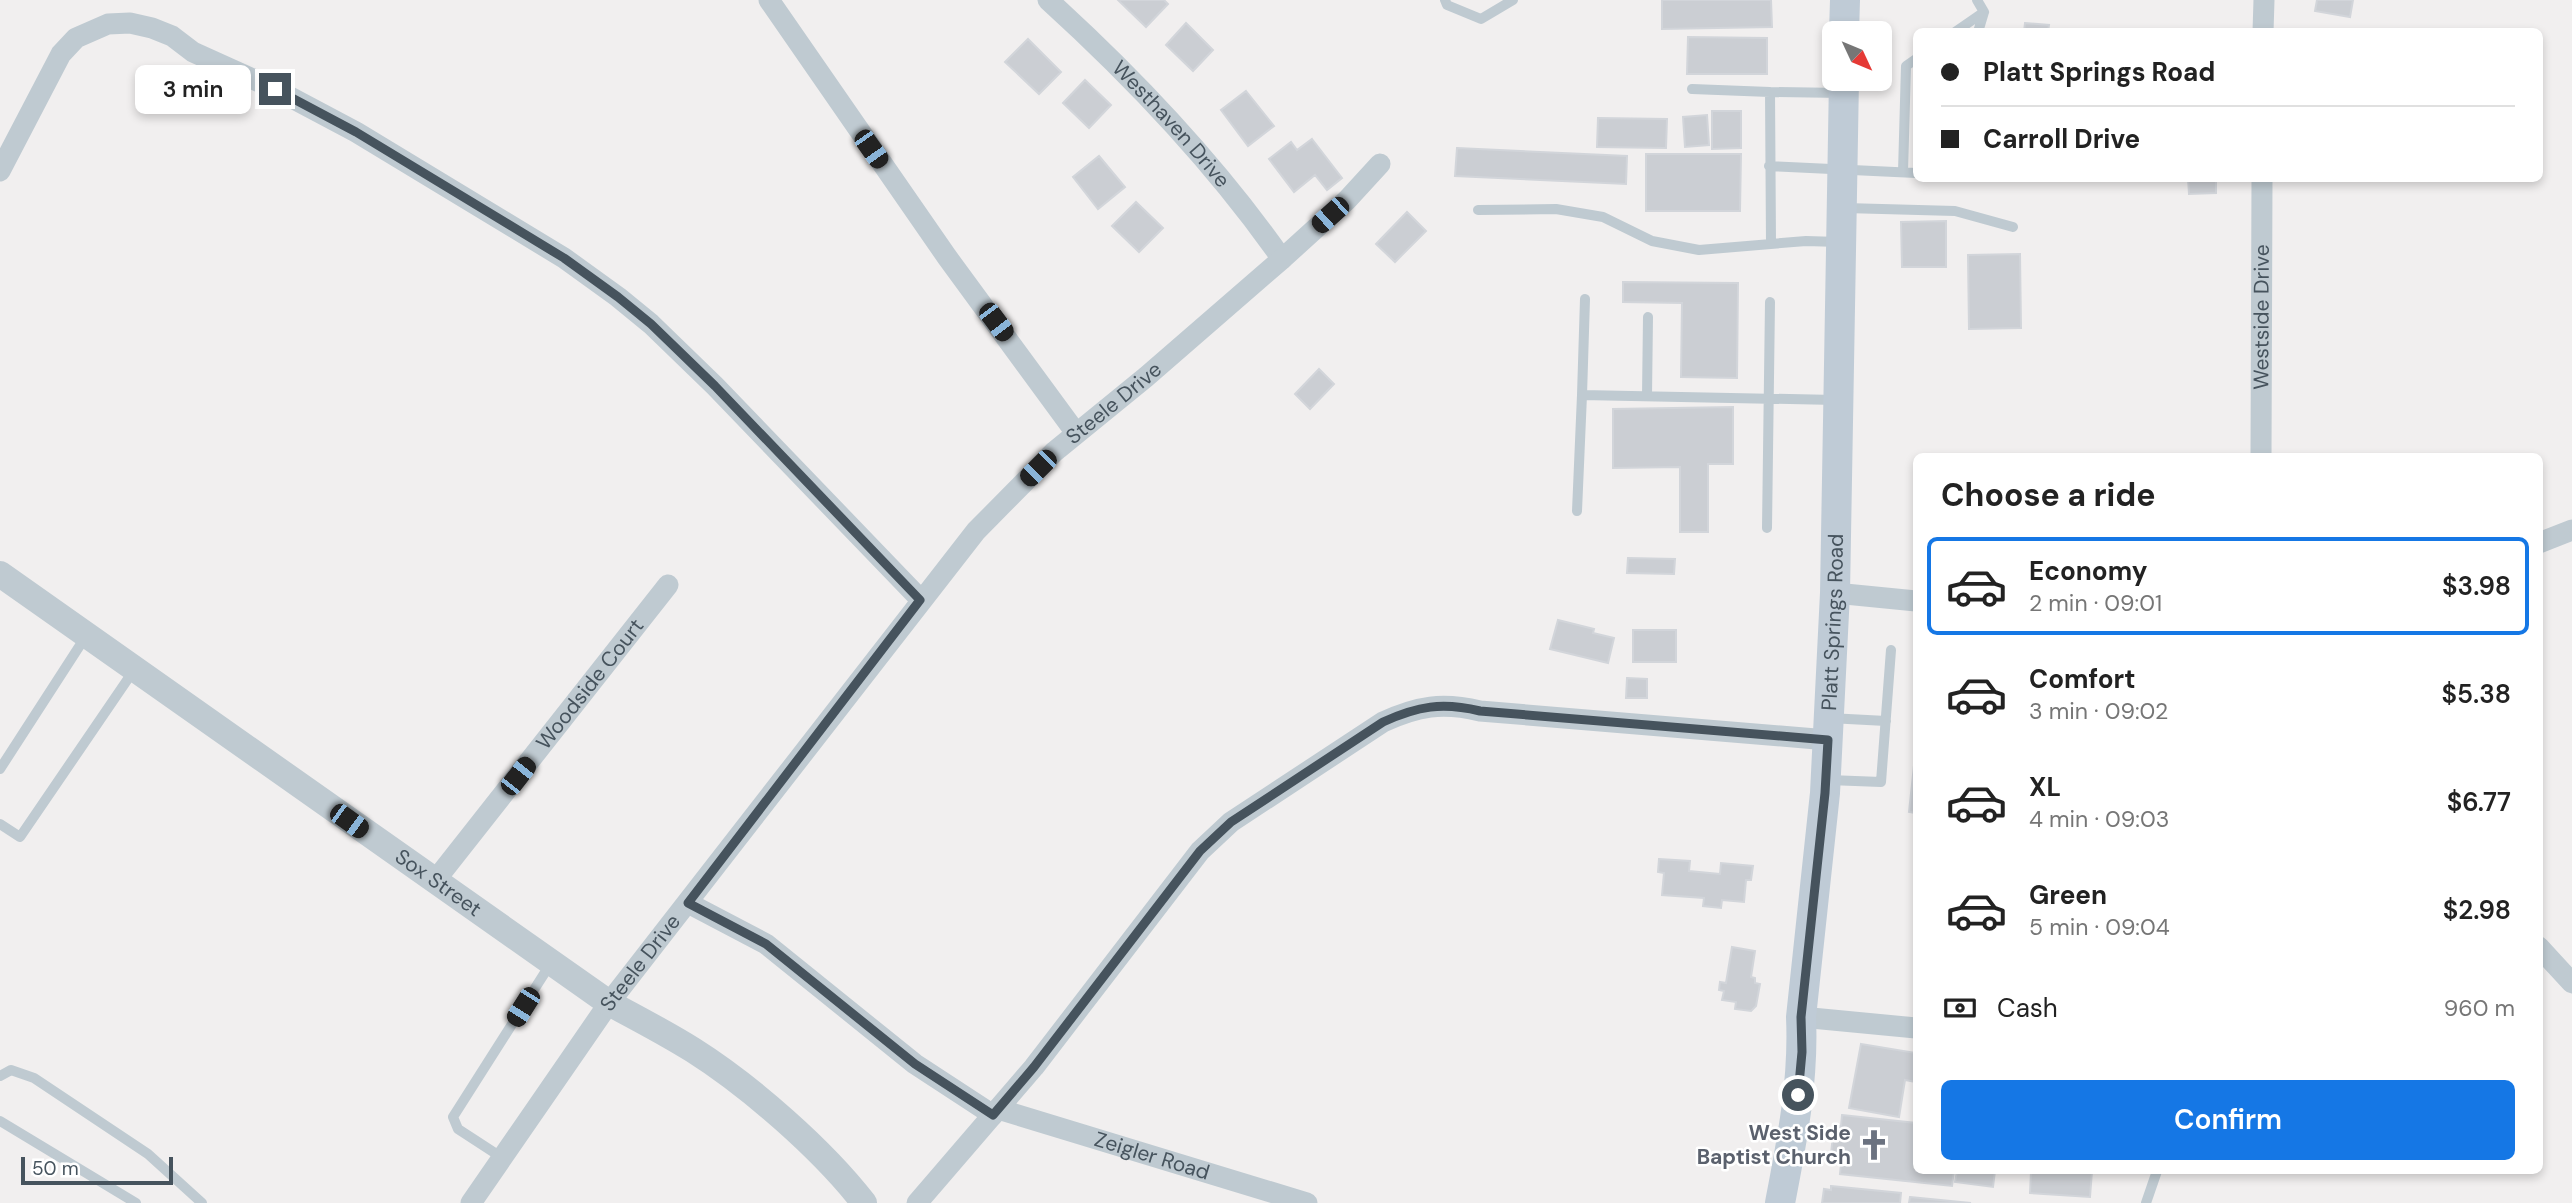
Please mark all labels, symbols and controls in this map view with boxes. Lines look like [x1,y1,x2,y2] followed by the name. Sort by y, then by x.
[1822,21,1892,91] north arrow
[1822,21,1892,91] map controls
[1106,55,1236,193] street label: Westhaven Drive
[1983,55,2215,89] text: Platt Springs Road
[135,64,250,114] callout: 3 min
[259,73,291,105] route end
[163,74,223,104] text: 3 min
[1983,122,2140,156] text: Carroll Drive
[851,126,892,172] car
[1308,193,1353,237] car
[2247,244,2276,390] street label: Westside Drive
[975,299,1018,345] car
[1060,356,1168,451] street label: Steele Drive
[1016,446,1061,490] car
[1941,474,2156,516] text: Choose a ride
[1815,533,1850,711] street label: Platt Springs Road
[2029,554,2147,588] text: Economy
[1945,555,2008,618] icon: car
[2442,569,2511,603] text: $3.98
[2029,588,2162,618] text: 2 min · 09:01
[530,613,650,755] street label: Woodside Court
[2029,662,2135,696] text: Comfort
[1945,663,2008,726] icon: car
[2441,677,2511,711] text: $5.38
[2029,696,2168,726] text: 3 min · 09:02
[497,753,540,799] car
[2029,770,2061,804] text: XL
[1945,771,2008,834] icon: car
[2447,785,2511,819] text: $6.77
[326,800,373,842] car
[2029,804,2169,834] text: 4 min · 09:03
[389,843,487,923] street label: Sox Street
[2029,878,2107,912] text: Green
[1945,879,2008,942] icon: car
[2443,893,2511,927] text: $2.98
[594,908,687,1017] street label: Steele Drive
[2029,912,2170,942] text: 5 min · 09:04
[503,984,544,1030] car
[1941,989,1979,1027] icon: cash
[1997,991,2058,1025] text: Cash
[2444,993,2515,1023] text: 960 m
[1782,1079,1814,1111] route start
[1941,1080,2515,1160] button: Confirm
[1697,1119,1851,1171] place label: West Side Baptist Church
[1091,1125,1213,1187] street label: Zeigler Road
[1857,1128,1891,1162] church icon: West Side Baptist Church
[21,1154,173,1186] scale bar
[32,1156,79,1181] text: 50 m

